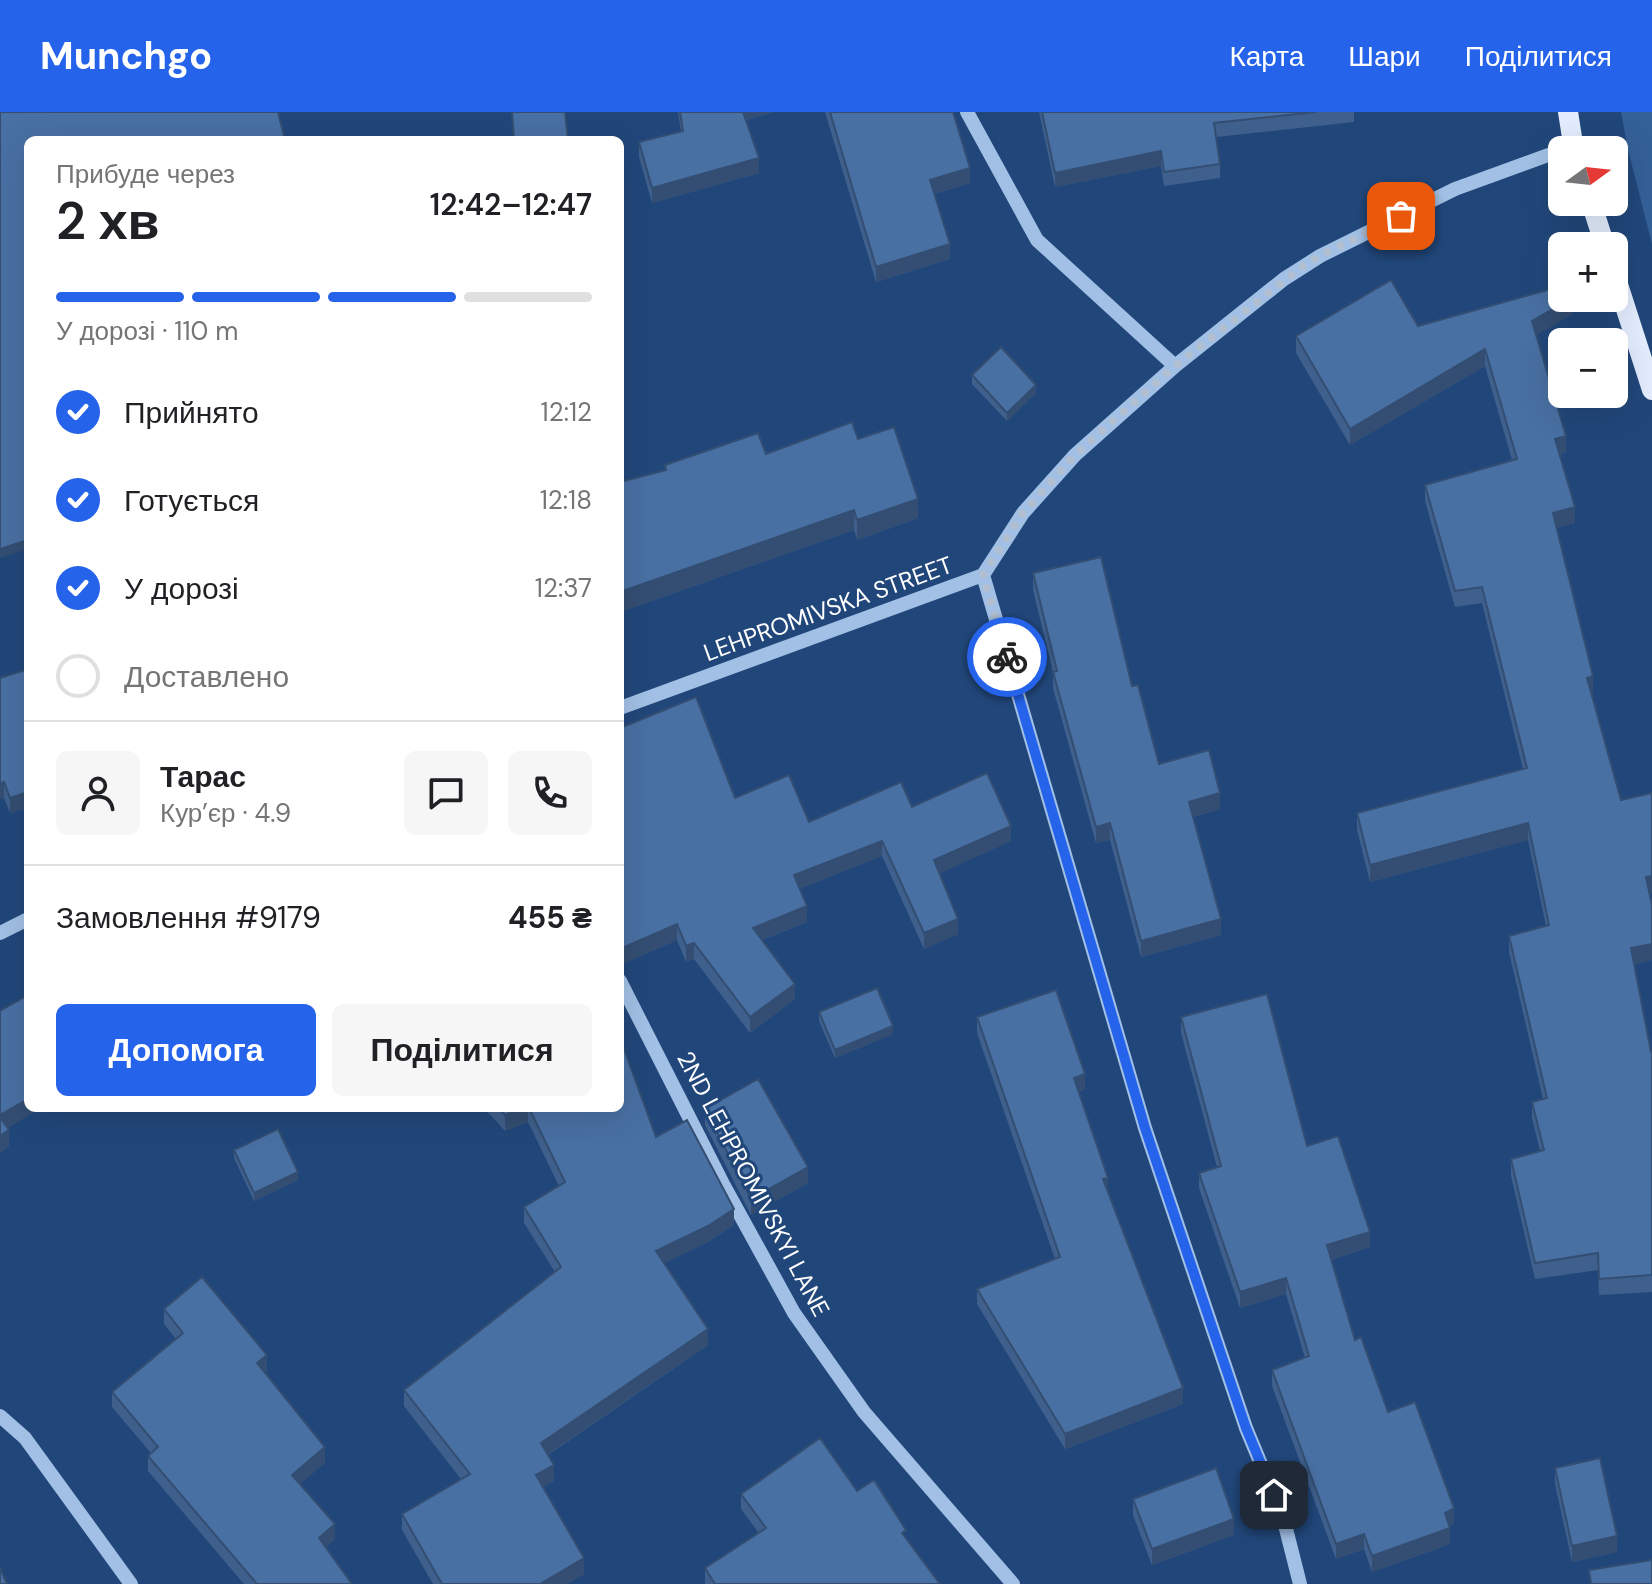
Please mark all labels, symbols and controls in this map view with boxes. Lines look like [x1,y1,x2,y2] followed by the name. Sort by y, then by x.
[40,31,212,81] text: Munchgo
[1229,38,1304,75] text: Карта
[1348,38,1421,75] text: Шари
[1465,38,1612,75] text: Поділитися
[1548,136,1628,216] north arrow
[1548,136,1628,408] map controls
[56,157,235,191] text: Прибуде через
[1367,182,1435,250] pin
[430,185,592,224] text: 12:42–12:47
[56,187,160,255] text: 2 хв
[1379,194,1423,238] icon: bag
[1548,232,1628,312] button: +
[56,314,238,348] text: У дорозі · 110 m
[1548,328,1628,408] button: −
[56,390,100,434] icon: check
[124,393,259,432] text: Прийнято
[541,395,592,429] text: 12:12
[56,478,100,522] icon: check
[124,481,259,520] text: Готується
[540,483,592,517] text: 12:18
[699,549,956,668] street label: LEHPROMIVSKA STREET
[56,566,100,610] icon: check
[124,569,239,608] text: У дорозі
[535,571,592,605] text: 12:37
[967,617,1047,697] courier
[985,635,1029,679] icon: bike
[124,657,289,696] text: Доставлено
[56,751,140,835] button: person
[404,751,488,835] button: chat
[508,751,592,835] button: phone
[160,757,246,796] text: Тарас
[160,796,291,830] text: Кур’єр · 4.9
[56,898,321,937] text: Замовлення #9179
[508,898,592,937] text: 455 ₴
[56,1004,316,1096] button: Допомога
[332,1004,592,1096] button: Поділитися
[670,1046,837,1322] street label: 2ND LEHPROMIVSKYI LANE
[1240,1461,1308,1529] pin
[1252,1473,1296,1517] icon: home

